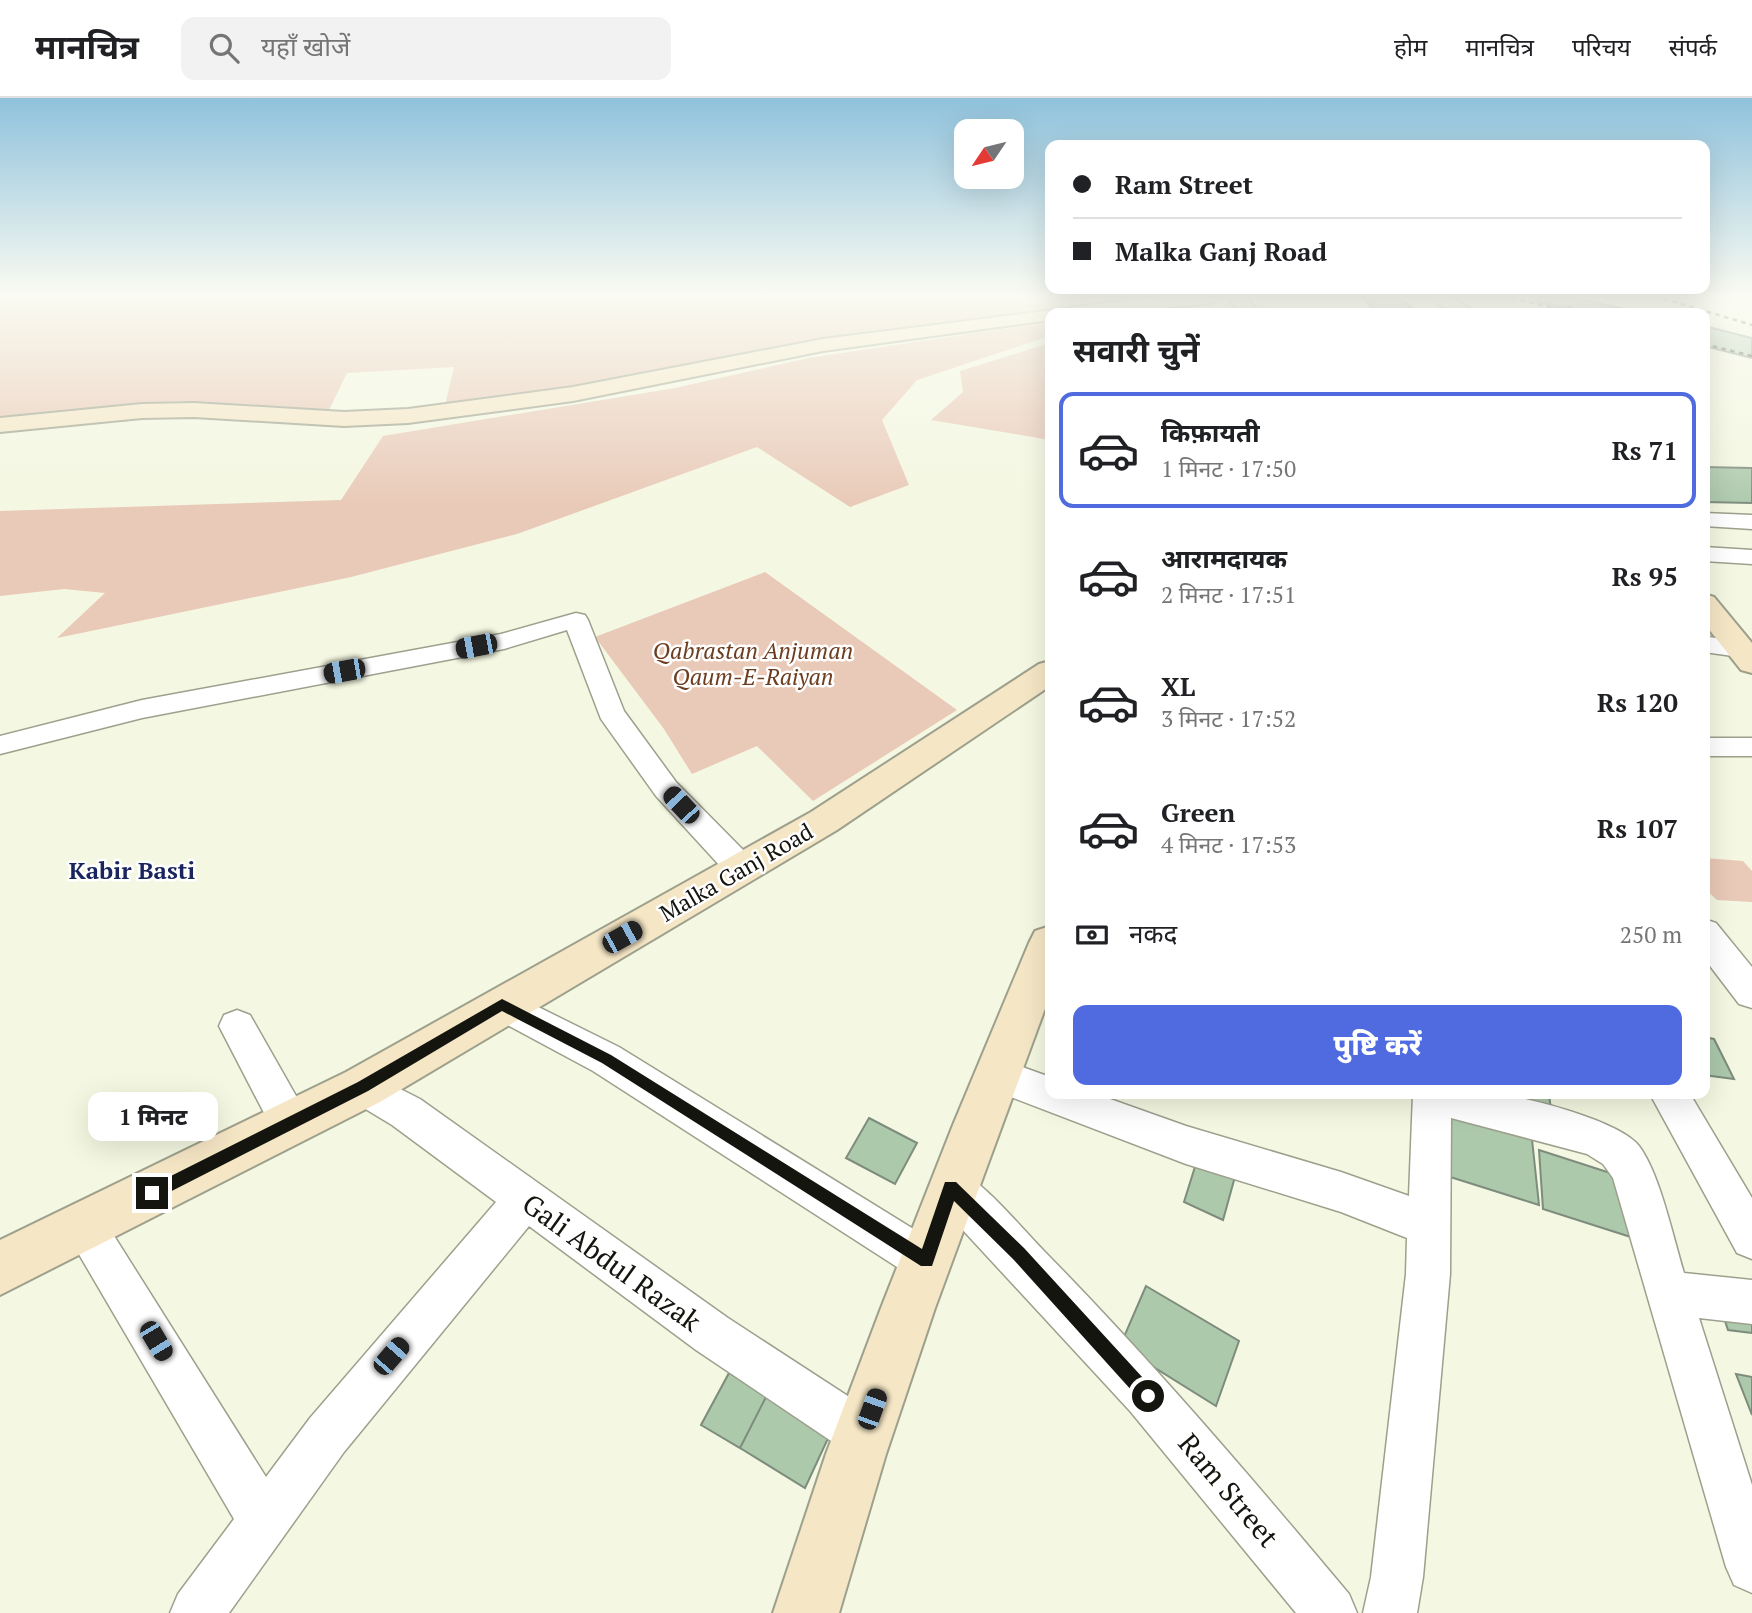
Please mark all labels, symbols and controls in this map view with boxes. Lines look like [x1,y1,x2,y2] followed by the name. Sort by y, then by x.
[181,17,671,80] search box
[35,25,139,68] text: मानचित्र
[205,29,243,67] icon: search
[261,29,350,63] text: यहाँ खोजें
[1394,31,1427,63] text: होम
[1465,31,1534,63] text: मानचित्र
[1572,31,1631,63] text: परिचय
[1669,31,1717,63] text: संपर्क
[954,119,1024,189] north arrow
[954,119,1024,189] map controls
[1115,167,1253,201] text: Ram Street
[1115,234,1327,268] text: Malka Ganj Road
[1073,329,1199,371] text: सवारी चुनें
[1161,415,1260,449] text: किफ़ायती
[1077,419,1140,482] icon: car
[1612,433,1678,467] text: Rs 71
[1161,453,1296,484] text: 1 मिनट · 17:50
[1161,541,1287,575] text: आरामदायक
[1077,545,1140,608] icon: car
[1612,559,1678,593] text: Rs 95
[1161,579,1296,610] text: 2 मिनट · 17:51
[454,632,499,660] car
[653,635,853,692] park label: Qabrastan Anjuman Qaum-E-Raiyan
[322,657,367,685] car
[1161,669,1195,703] text: XL
[1077,671,1140,734] icon: car
[1597,685,1678,719] text: Rs 120
[1161,703,1296,734] text: 3 मिनट · 17:52
[659,782,704,828] car
[1161,795,1235,829] text: Green
[1077,797,1140,860] icon: car
[1597,811,1678,845] text: Rs 107
[654,815,819,928] street label: Malka Ganj Road
[1161,829,1296,860] text: 4 मिनट · 17:53
[69,854,195,886] district label: Kabir Basti
[1073,916,1111,954] icon: cash
[1129,916,1177,950] text: नकद
[599,918,646,956] car
[1620,919,1682,950] text: 250 m
[1073,1005,1682,1085] button: पुष्टि करें
[87,1091,217,1140] callout: 1 मिनट
[119,1101,187,1132] text: 1 मिनट
[136,1177,168,1209] route end
[515,1185,709,1340] street label: Gali Abdul Razak
[137,1318,176,1364] car
[370,1333,413,1379] car
[1132,1380,1164,1412] route start
[855,1386,890,1432] car
[1171,1425,1288,1555] street label: Ram Street

